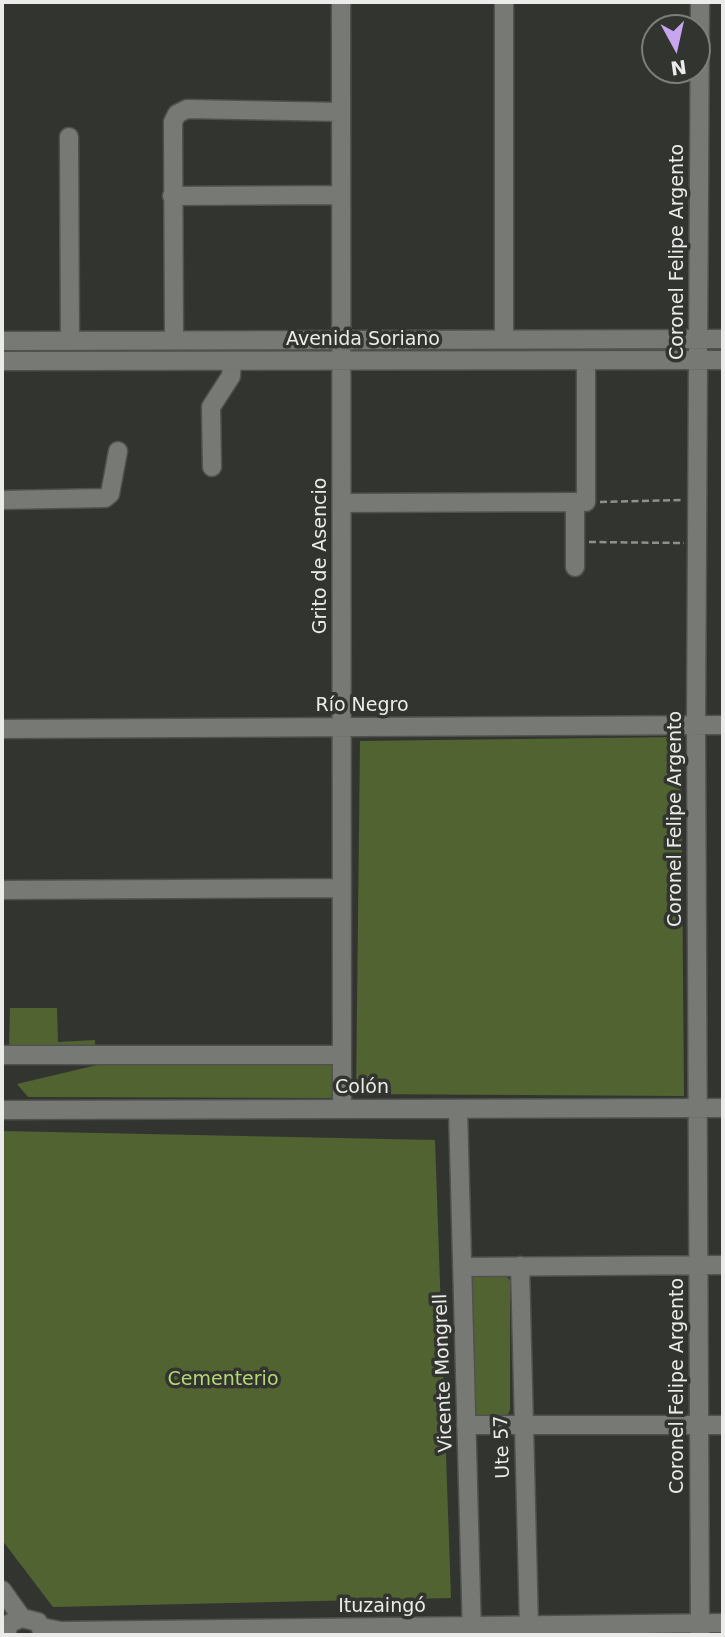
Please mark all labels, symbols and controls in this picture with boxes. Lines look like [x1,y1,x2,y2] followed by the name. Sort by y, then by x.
[641,14,711,84] north arrow
[669,56,688,80] text: N
[667,144,689,360] street label: Coronel Felipe Argento
[286,329,440,351] street label: Avenida Soriano
[310,478,332,634] street label: Grito de Asencio
[315,695,409,717] street label: Río Negro
[665,711,687,927] street label: Coronel Felipe Argento
[335,1077,389,1099] street label: Colón
[667,1278,689,1494] street label: Coronel Felipe Argento
[430,1293,458,1453] street label: Vicente Mongrell
[167,1369,279,1391] park label: Cementerio
[491,1415,515,1479] street label: Ute 57
[338,1596,426,1618] street label: Ituzaingó

